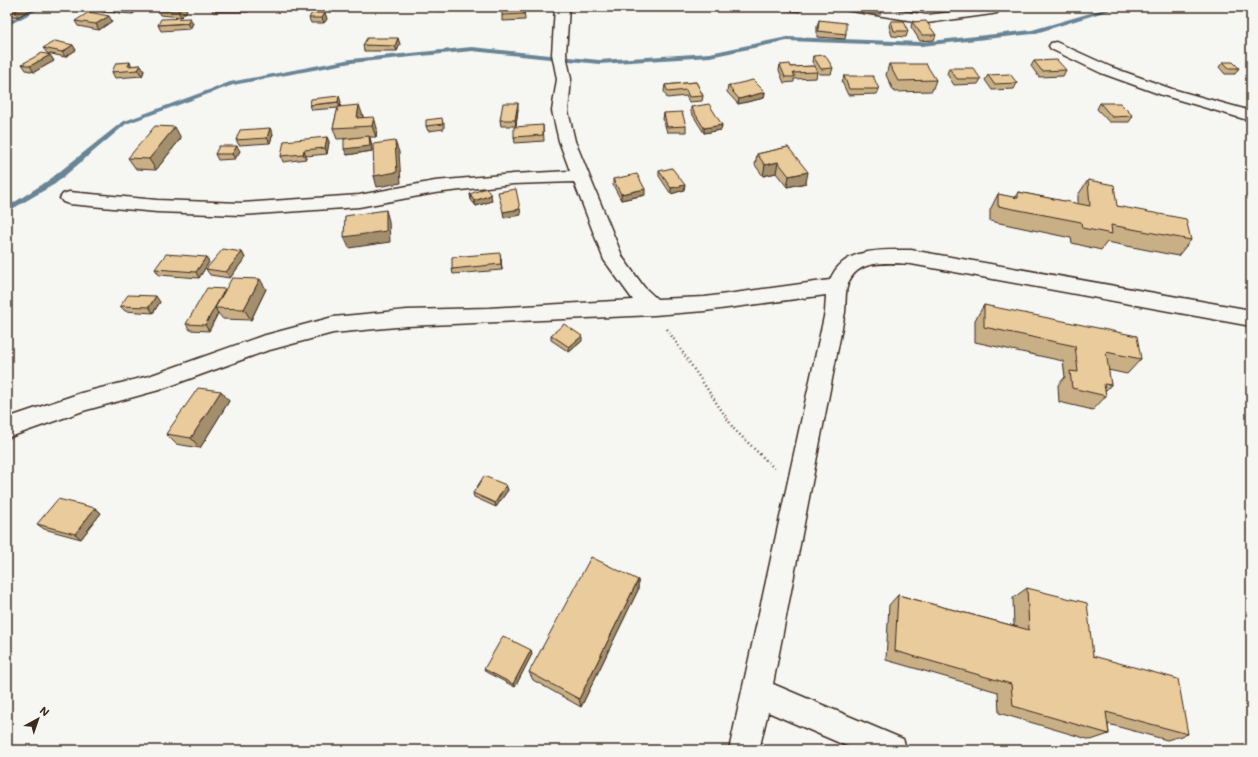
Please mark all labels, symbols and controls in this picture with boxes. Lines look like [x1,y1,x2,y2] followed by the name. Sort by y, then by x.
[18,699,58,739] north arrow
[37,703,53,719] text: N

